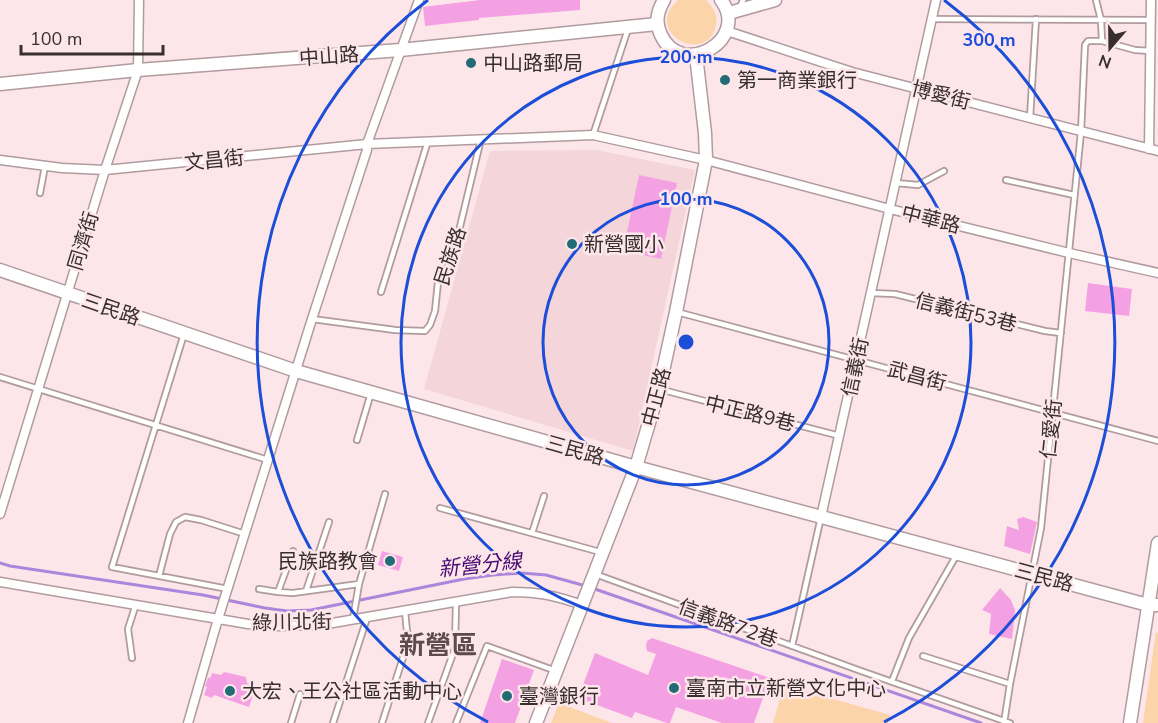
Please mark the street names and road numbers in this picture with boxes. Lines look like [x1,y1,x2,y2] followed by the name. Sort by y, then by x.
[298,41,360,72] street label: 中山路
[909,75,973,116] street label: 博愛街
[183,144,245,177] street label: 文昌街
[899,199,963,240] street label: 中華路
[62,209,105,274] street label: 同濟街
[428,223,473,289] street label: 民族路
[78,287,144,332] street label: 三民路
[912,287,1020,338] street label: 信義街53巷
[836,335,875,399] street label: 信義街
[884,356,949,397] street label: 武昌街
[636,365,677,430] street label: 中正路
[702,389,798,438] street label: 中正路9巷
[1035,398,1068,460] street label: 仁愛街
[542,429,607,472] street label: 三民路
[1011,557,1076,598] street label: 三民路
[674,593,781,654] street label: 信義路72巷
[252,608,332,637] street label: 綠川北街

